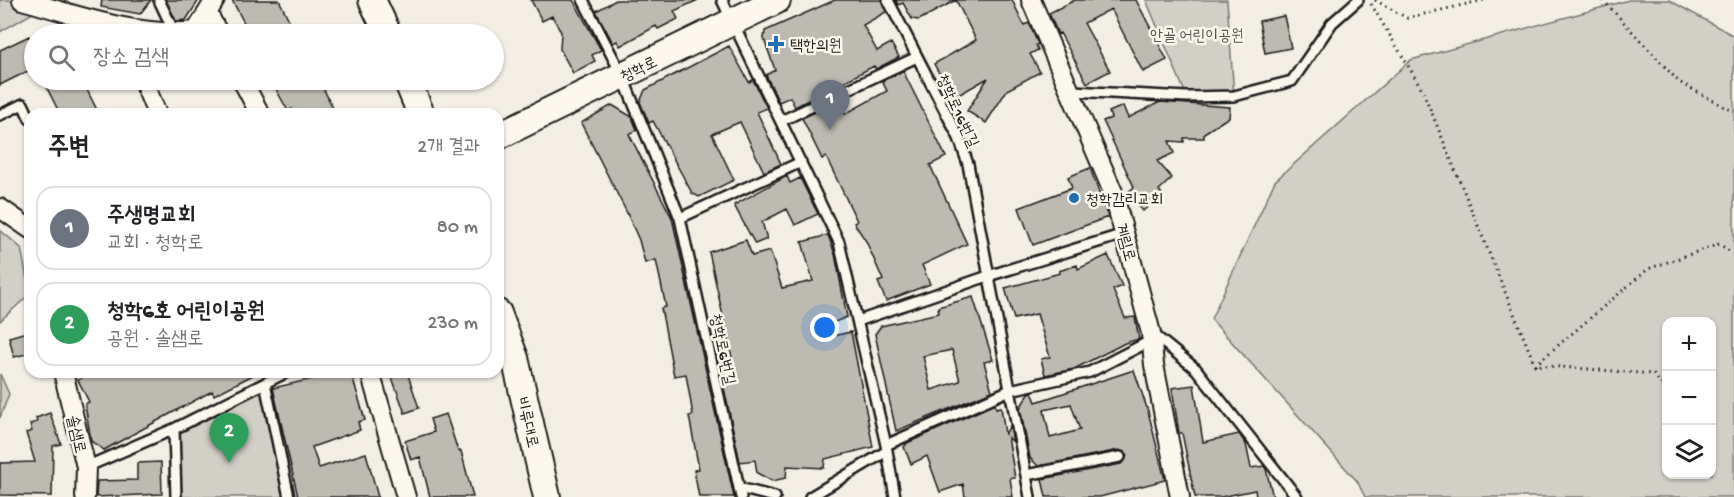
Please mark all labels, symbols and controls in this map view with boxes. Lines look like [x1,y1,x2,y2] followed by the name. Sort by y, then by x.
[24,24,504,90] search box
[1150,28,1244,47] park label: 안골 어린이공원
[767,35,785,53] marker: 택한의원
[790,38,842,57] place label: 택한의원
[45,41,78,74] icon: search
[93,46,169,72] text: 장소 검색
[618,54,661,88] street label: 청학로
[931,72,981,151] street label: 청학로16번길
[810,80,850,130] pin: 1
[48,134,90,165] text: 주변
[417,137,480,160] text: 2개 결과
[1067,191,1081,205] marker: 청학감리교회
[1086,192,1163,211] place label: 청학감리교회
[107,204,196,230] text: 주생명교회
[65,217,74,240] text: 1
[437,217,478,240] text: 80 m
[1109,222,1138,264] street label: 계림로
[107,233,203,256] text: 교회 · 청학로
[107,300,265,326] text: 청학6호 어린이공원
[704,312,737,387] street label: 청학로6번길
[65,313,74,336] text: 2
[428,313,478,336] text: 230 m
[810,313,839,342] your location
[1662,317,1716,479] map controls
[1662,317,1716,371] button: +
[107,329,203,352] text: 공원 · 솔샘로
[1662,371,1716,425] button: −
[511,396,541,450] street label: 비류대로
[61,414,89,456] street label: 솔샘로
[210,414,248,463] pin: 2
[1662,425,1716,479] button: layers

